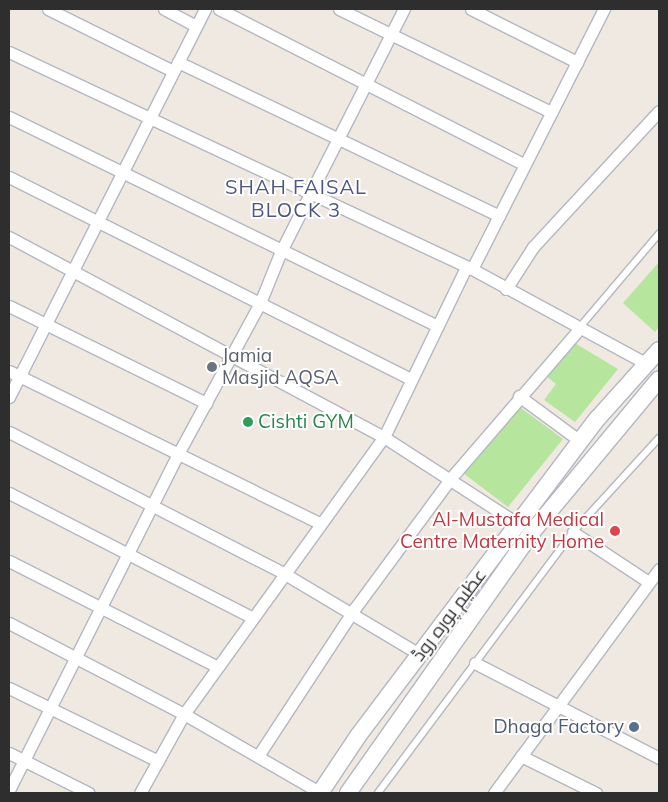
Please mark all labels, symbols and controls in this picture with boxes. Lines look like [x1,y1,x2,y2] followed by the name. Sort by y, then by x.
[224,174,368,221] district label: SHAH FAISAL BLOCK 3
[222,345,339,389] place label: Jamia Masjid AQSA
[206,361,218,373] marker: Jamia Masjid AQSA
[258,411,354,433] place label: Cishti GYM
[242,416,254,428] marker: Cishti GYM
[400,509,604,553] place label: Al-Mustafa Medical Centre Maternity Home
[608,524,622,538] marker: Al-Mustafa Medical Centre Maternity Home
[407,564,491,666] street label: عظیم پورہ روڈ
[493,716,624,738] place label: Dhaga Factory
[628,721,640,733] marker: Dhaga Factory

